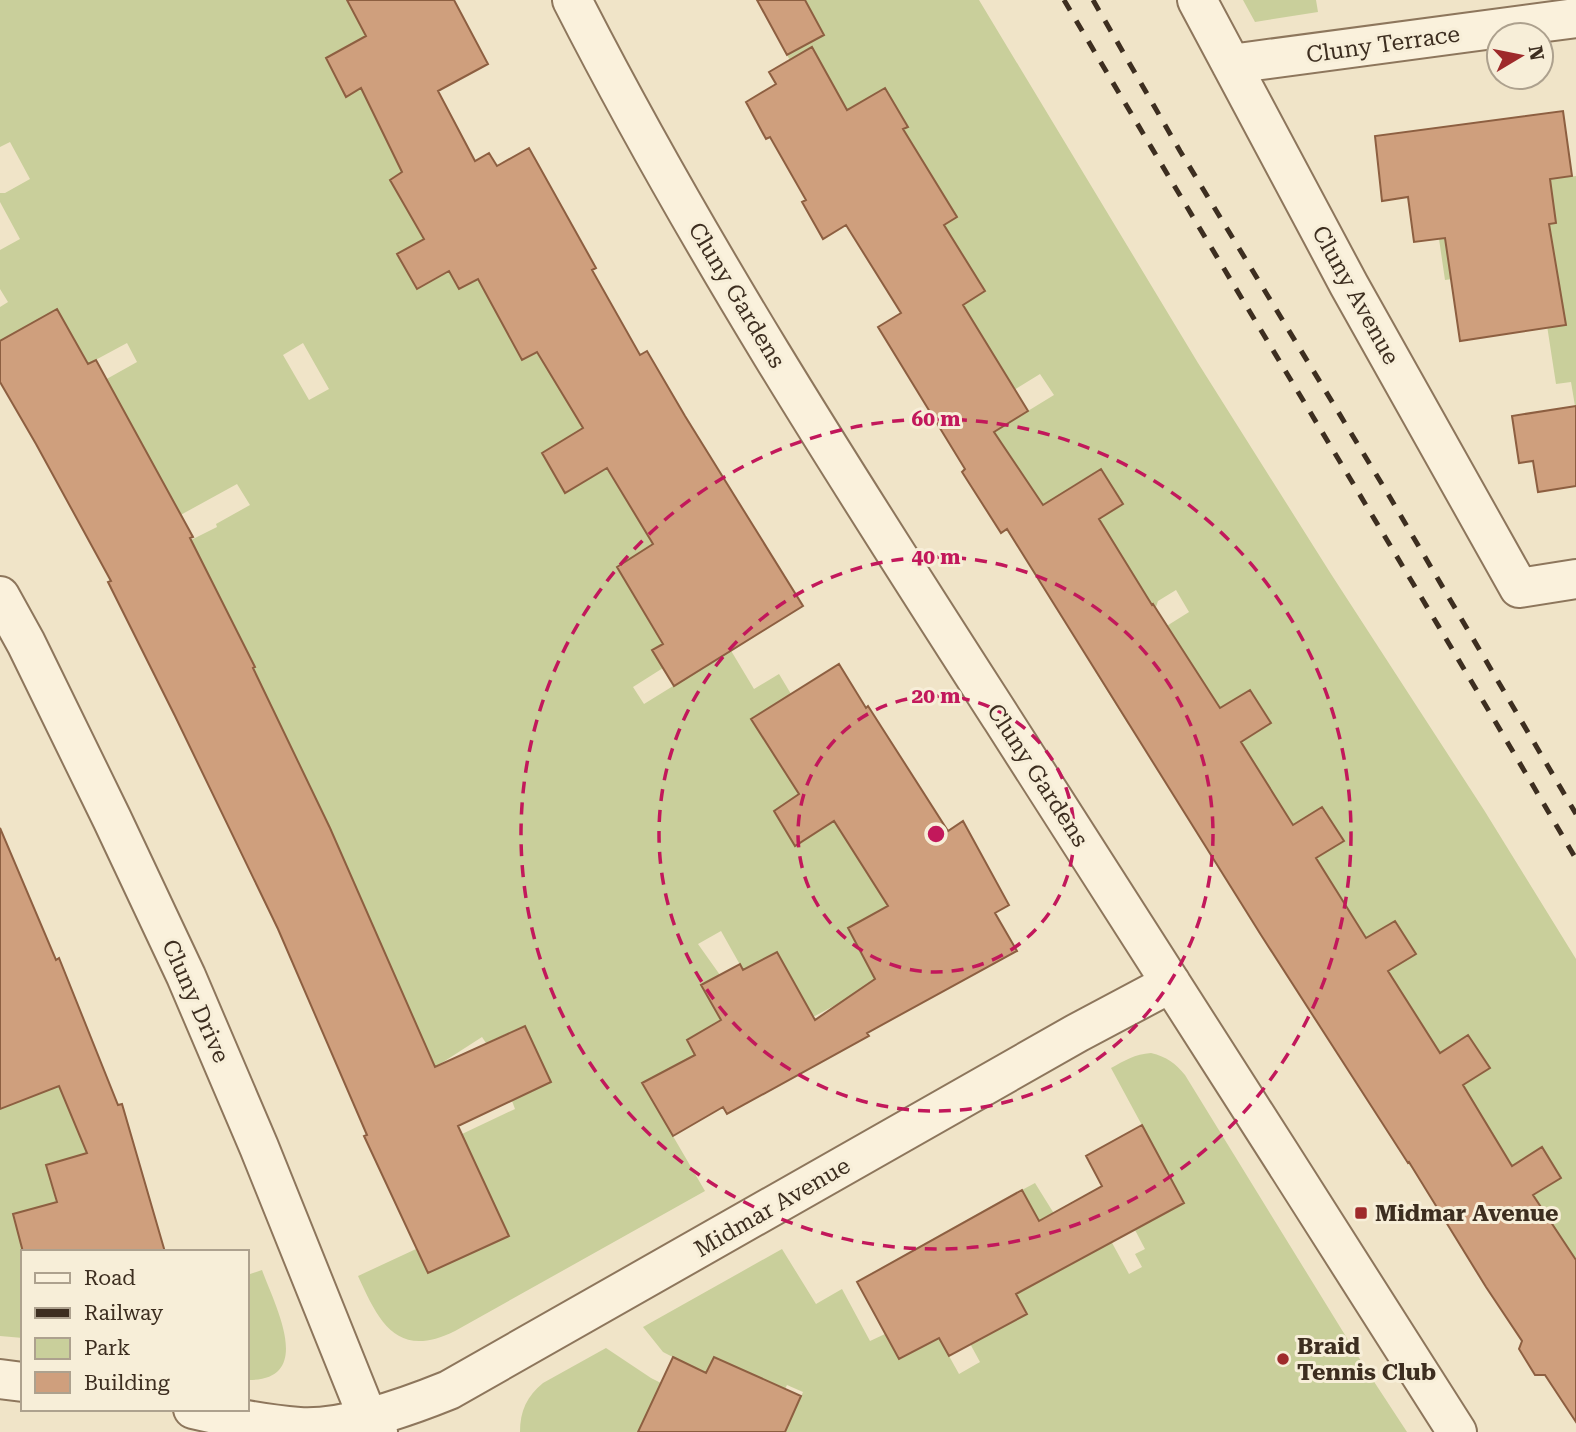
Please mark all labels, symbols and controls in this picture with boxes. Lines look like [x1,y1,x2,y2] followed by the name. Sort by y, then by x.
[1304,20,1462,69] street label: Cluny Terrace
[1485,21,1555,91] north arrow
[1524,44,1549,63] text: N
[683,218,791,373] street label: Cluny Gardens
[1306,221,1405,369] street label: Cluny Avenue
[911,407,961,431] text: 60 m
[911,545,961,569] text: 40 m
[911,684,961,708] text: 20 m
[981,699,1094,852] street label: Cluny Gardens
[924,822,948,846] centre of rings
[156,935,235,1067] street label: Cluny Drive
[690,1152,855,1263] street label: Midmar Avenue
[1375,1200,1559,1227] place label: Midmar Avenue
[1353,1205,1369,1221] marker: Midmar Avenue
[21,1250,248,1411] legend
[84,1266,136,1290] text: Road
[84,1301,164,1325] text: Railway
[1297,1333,1436,1386] place label: Braid Tennis Club
[84,1336,130,1360] text: Park
[1275,1351,1291,1367] marker: Braid Tennis Club
[84,1371,170,1395] text: Building

